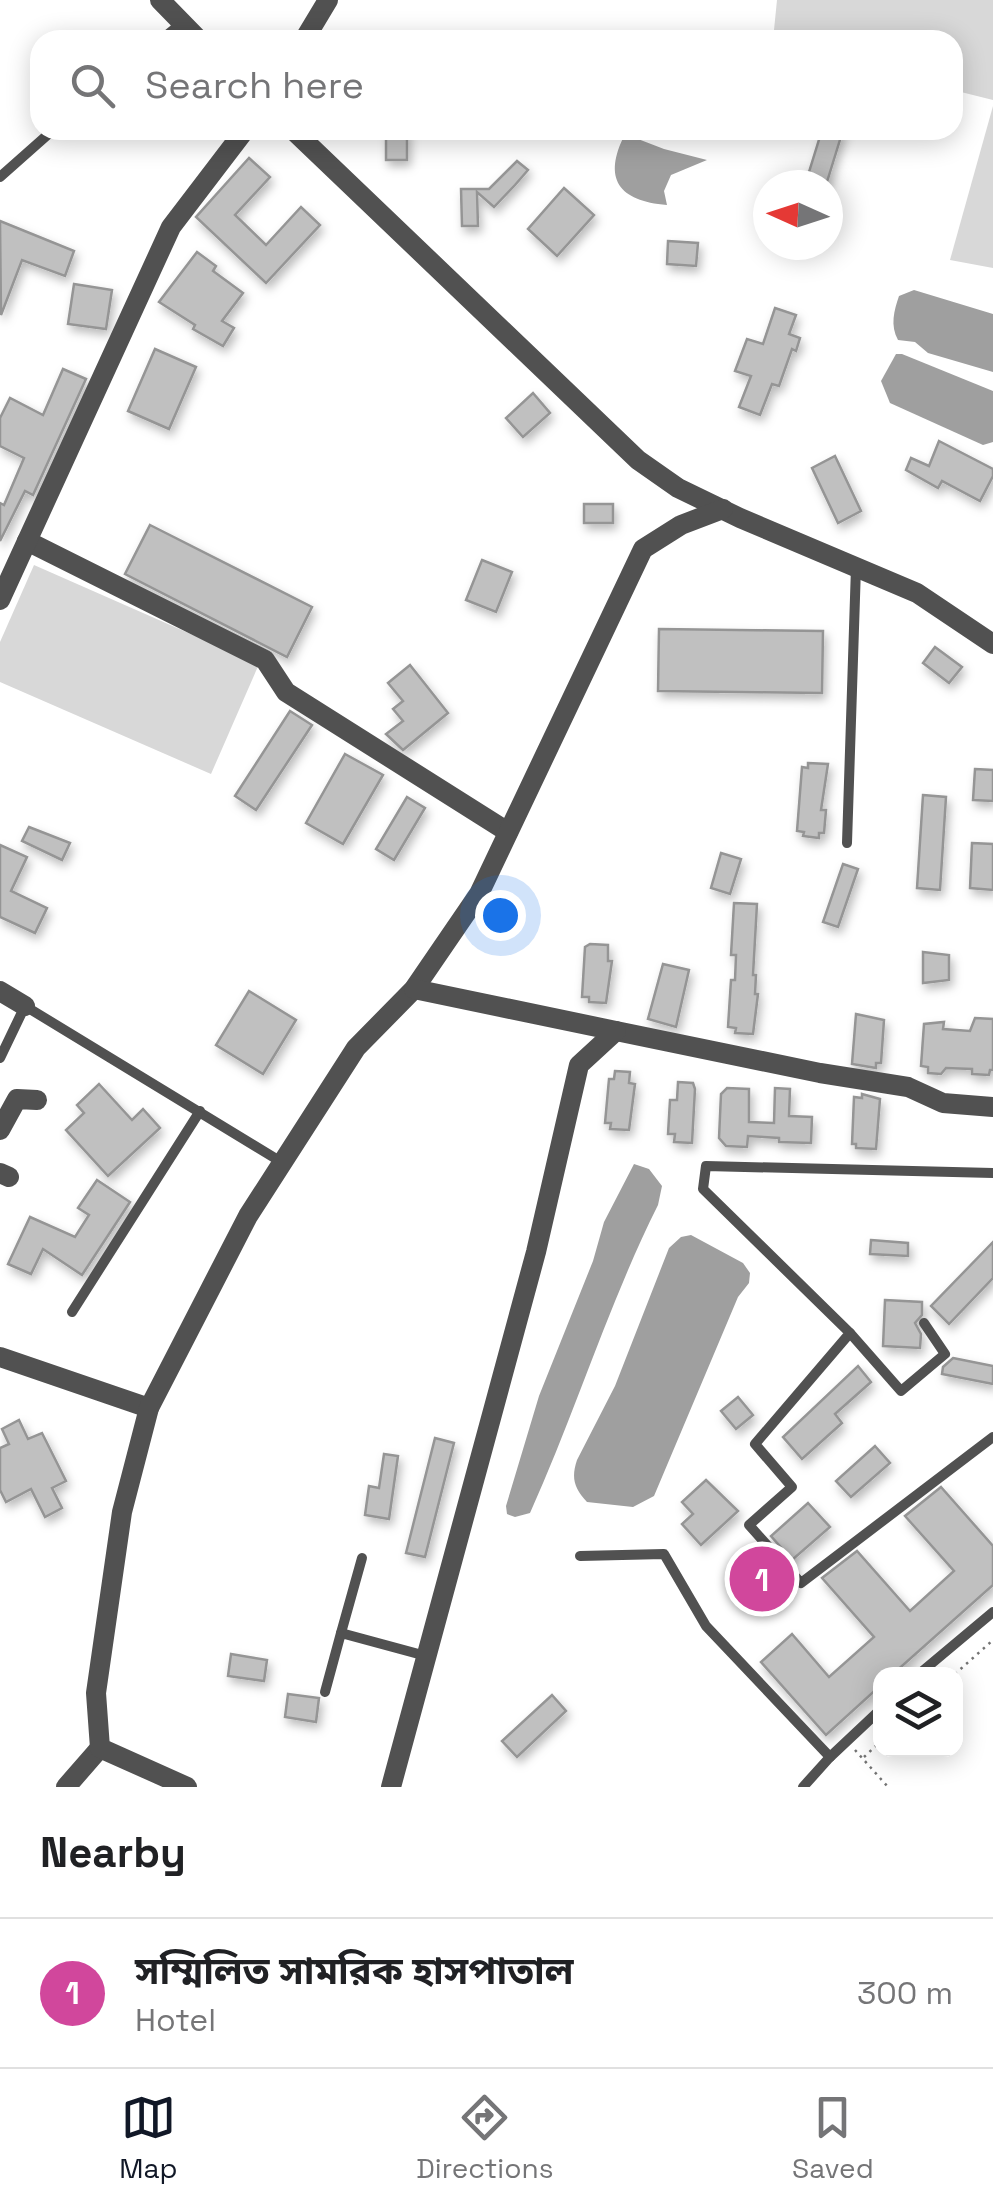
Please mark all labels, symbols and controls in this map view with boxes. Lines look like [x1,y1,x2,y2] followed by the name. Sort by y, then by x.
[30,30,963,140] search box
[65,58,120,113] icon: search
[145,61,364,109] text: Search here
[753,170,843,260] north arrow
[475,890,526,941] your location
[730,1542,794,1616] pin: 1
[873,1667,963,1757] map controls
[873,1667,963,1757] button: layers
[40,1826,186,1879] text: Nearby
[135,1947,573,1995] text: সম্মিলিত সামরিক হাসপাতাল
[65,1973,80,2013] text: 1
[857,1973,953,2013] text: 300 m
[135,2000,216,2040] text: Hotel
[119,2090,178,2186] tab: Map
[416,2090,553,2186] tab: Directions
[792,2090,874,2186] tab: Saved

